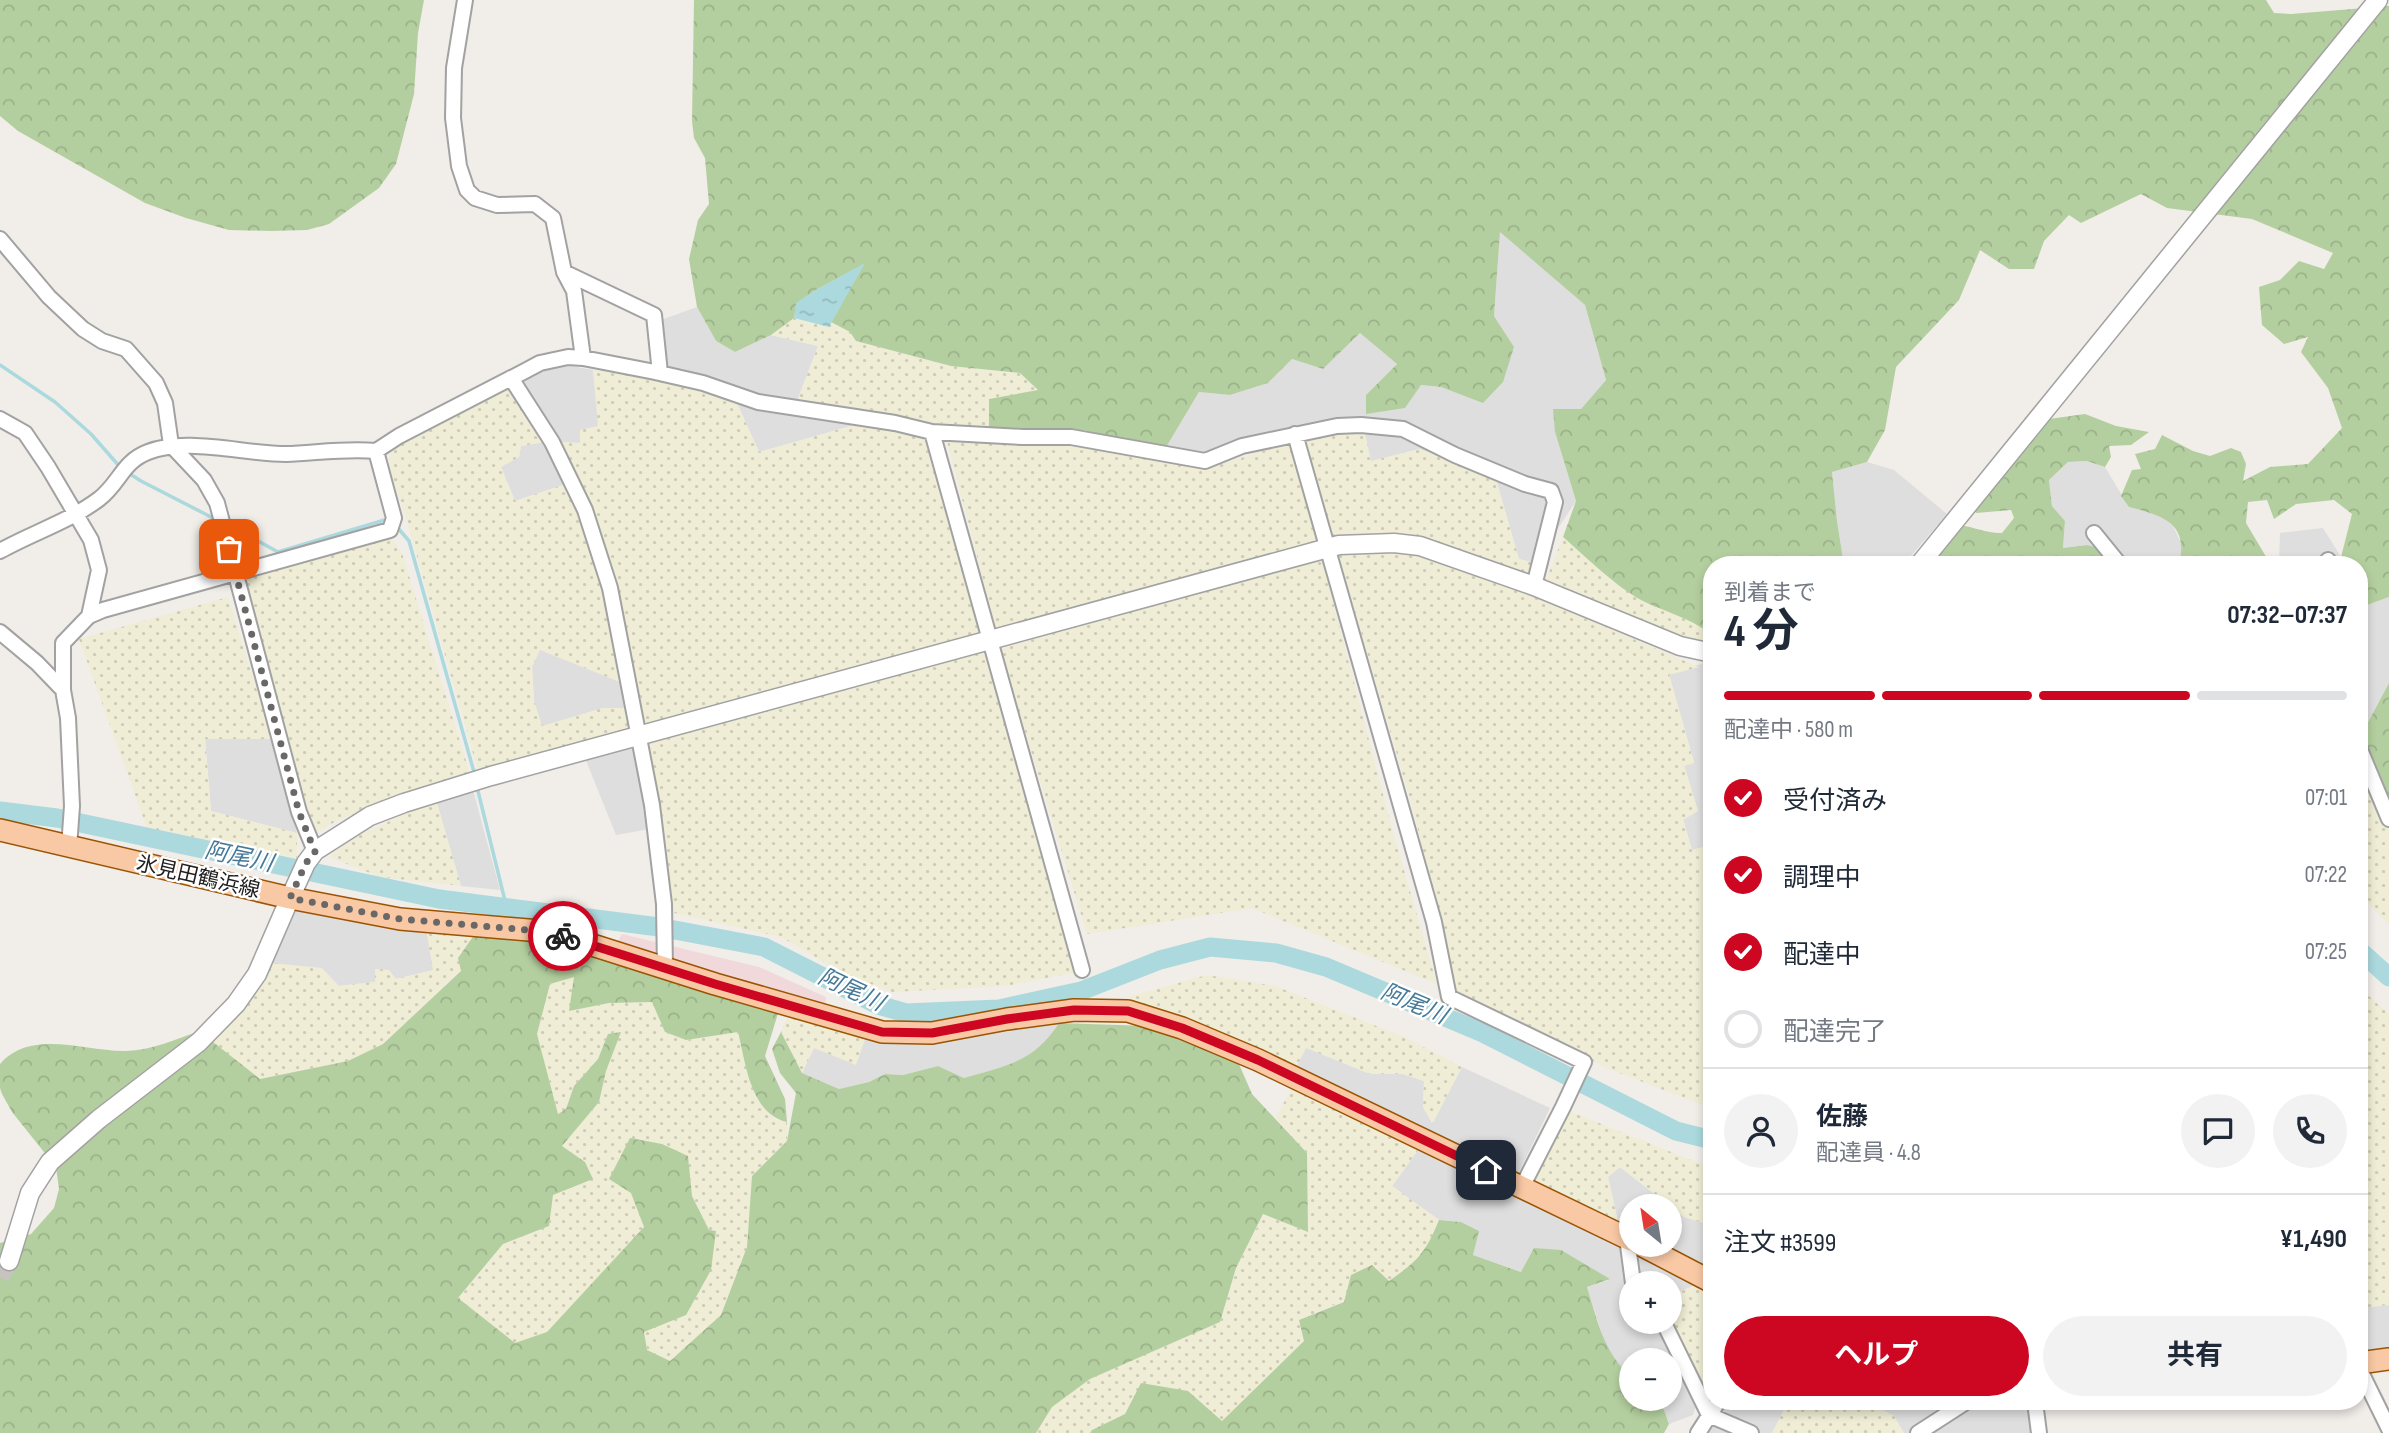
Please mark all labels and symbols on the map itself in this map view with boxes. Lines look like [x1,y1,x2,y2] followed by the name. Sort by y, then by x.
[199,519,259,579] pin
[202,836,279,878] water label: 阿尾川
[134,851,262,903] street label: 氷見田鶴浜線
[528,901,598,971] courier
[814,963,891,1019] water label: 阿尾川
[1377,978,1454,1032] water label: 阿尾川
[1456,1140,1516,1200] pin
[1619,1194,1682,1256] north arrow

